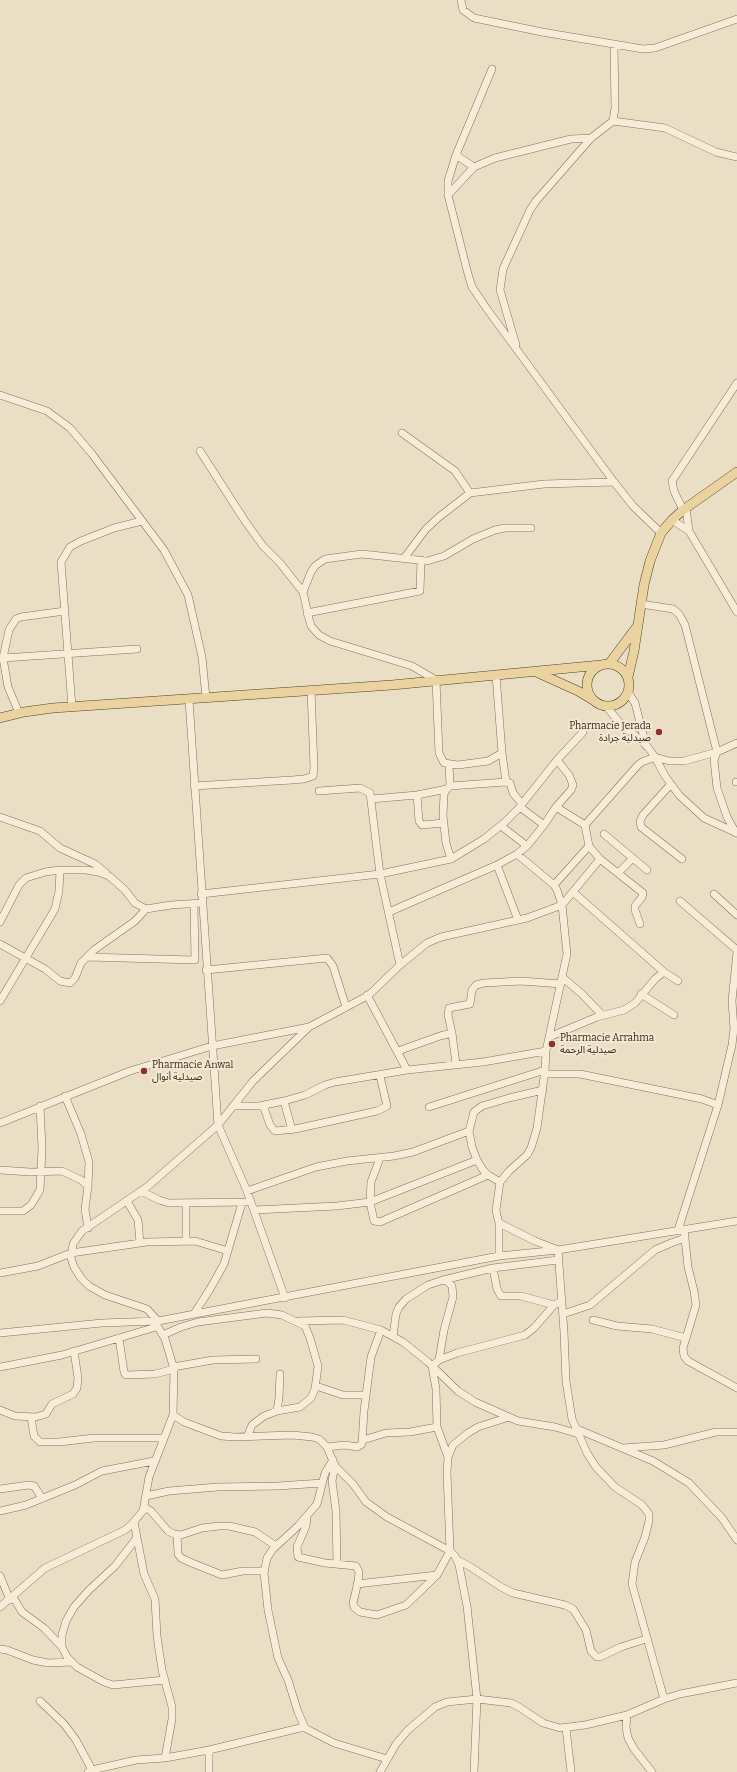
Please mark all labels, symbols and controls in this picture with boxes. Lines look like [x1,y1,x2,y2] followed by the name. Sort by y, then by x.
[569,720,651,744] place label: Pharmacie Jerada صيدلية جرادة
[654,727,664,737] marker: Pharmacie Jerada صيدلية جرادة
[560,1032,654,1056] place label: Pharmacie Arrahma صيدلية الرحمة
[547,1039,557,1049] marker: Pharmacie Arrahma صيدلية الرحمة
[152,1059,233,1082] place label: Pharmacie Anwal صيدلية أنوال
[139,1066,149,1076] marker: Pharmacie Anwal صيدلية أنوال

